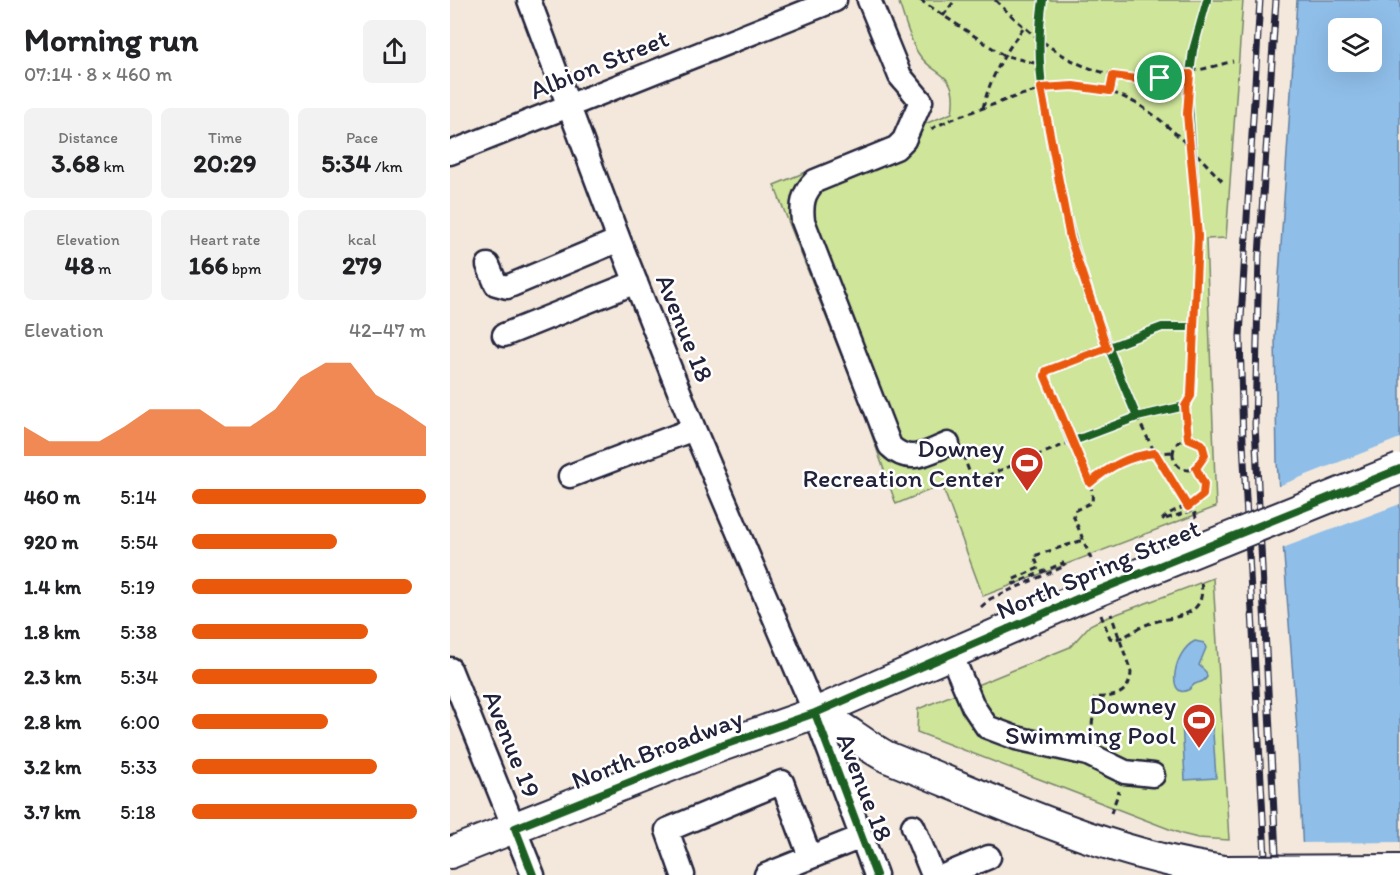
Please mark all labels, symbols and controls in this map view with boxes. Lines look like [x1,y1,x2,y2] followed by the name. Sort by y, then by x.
[1328,18,1382,72] map controls
[1328,18,1382,72] button: layers
[24,20,199,59] text: Morning run
[363,20,426,83] button: share
[525,22,673,106] street label: Albion Street
[1134,52,1185,103] pin
[1143,61,1176,94] icon: arrive
[24,62,172,86] text: 07:14 · 8 × 460 m
[58,128,118,147] text: Distance
[208,128,242,147] text: Time
[346,128,378,147] text: Pace
[51,147,100,179] text: 3.68
[193,147,257,179] text: 20:29
[321,147,371,179] text: 5:34
[100,157,125,176] text: km
[371,157,403,176] text: /km
[56,230,120,249] text: Elevation
[190,230,260,249] text: Heart rate
[348,230,376,249] text: kcal
[65,249,94,281] text: 48
[189,249,228,281] text: 166
[342,249,382,281] text: 279
[94,259,111,278] text: m
[228,259,261,278] text: bpm
[649,269,721,387] street label: Avenue 18
[24,318,103,342] text: Elevation
[349,318,426,342] text: 42–47 m
[802,432,1005,494] place label: Downey Recreation Center
[1009,445,1045,492] sports icon: Downey Recreation Center
[24,485,80,509] text: 460 m
[120,485,157,509] text: 5:14
[991,511,1205,626] street label: North Spring Street
[24,530,79,554] text: 920 m
[120,530,158,554] text: 5:54
[24,575,81,599] text: 1.4 km
[120,575,155,599] text: 5:19
[24,620,80,644] text: 1.8 km
[120,620,157,644] text: 5:38
[24,665,81,689] text: 2.3 km
[120,665,158,689] text: 5:34
[476,686,548,802] street label: Avenue 19
[1005,689,1176,751] place label: Downey Swimming Pool
[567,702,747,796] street label: North Broadway
[1181,702,1217,749] sports icon: Downey Swimming Pool
[24,710,81,734] text: 2.8 km
[120,710,160,734] text: 6:00
[830,728,900,846] street label: Avenue 18
[24,755,81,779] text: 3.2 km
[120,755,157,779] text: 5:33
[24,800,81,824] text: 3.7 km
[120,800,156,824] text: 5:18

